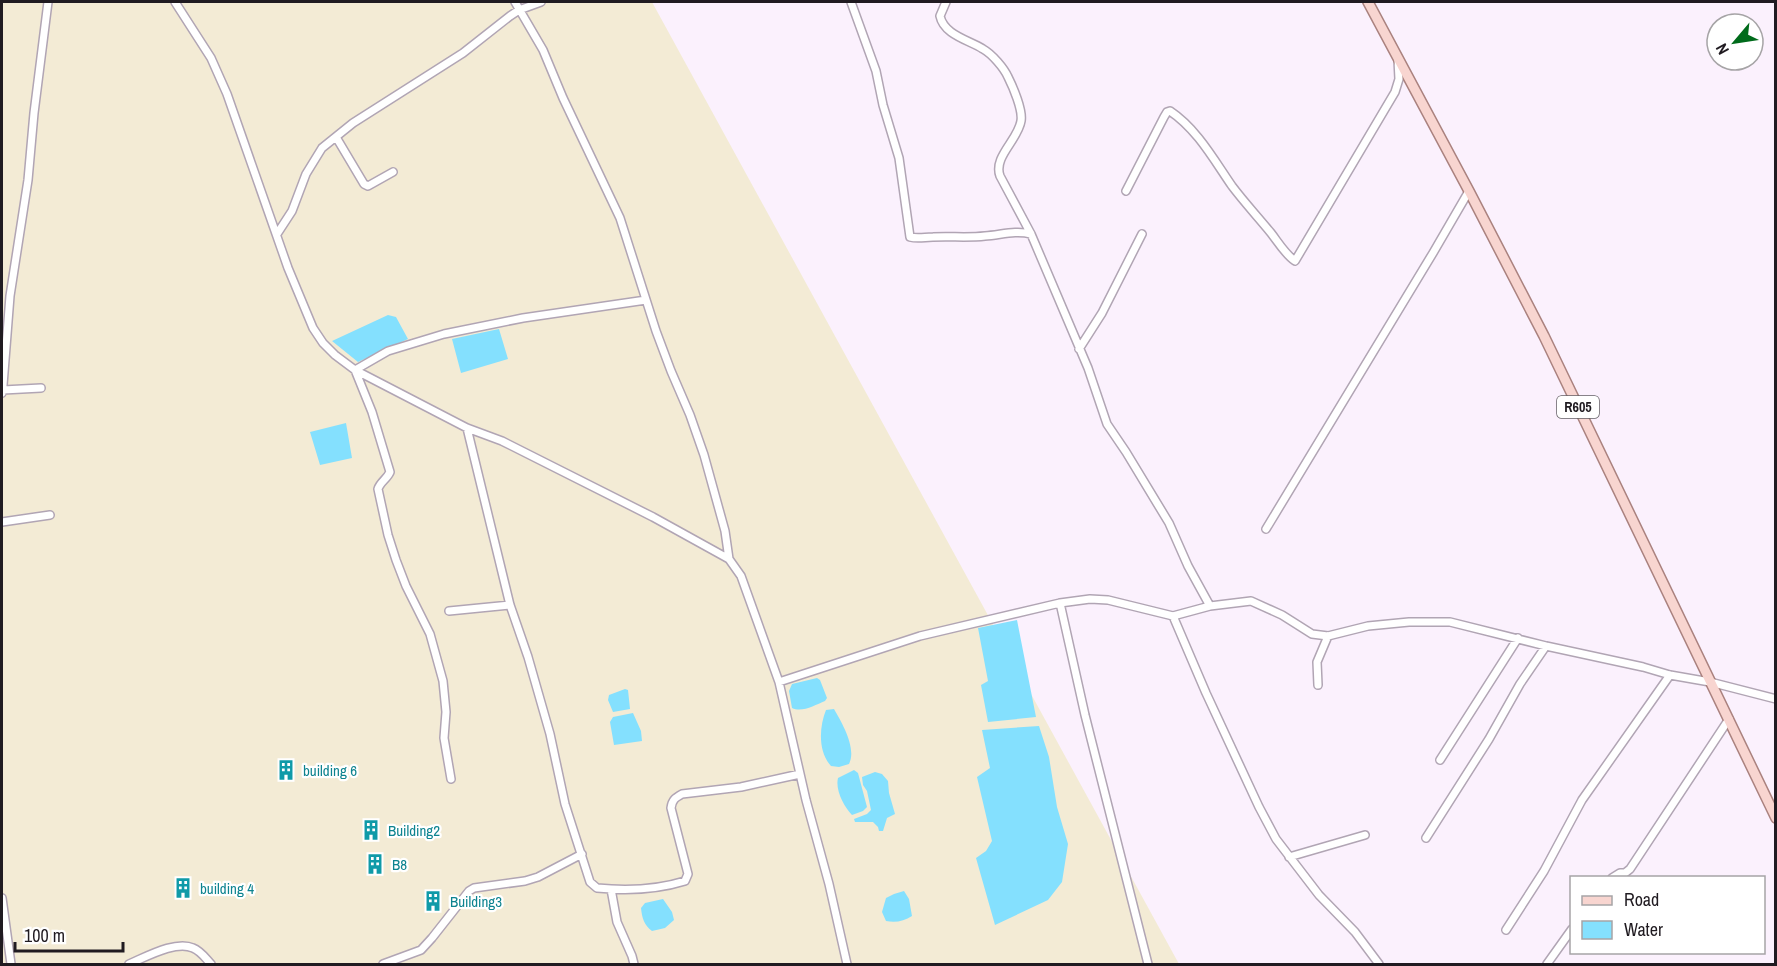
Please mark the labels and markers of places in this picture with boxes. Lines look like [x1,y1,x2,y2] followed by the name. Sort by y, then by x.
[274,758,298,782] building icon: building 6
[303,760,357,781] place label: building 6
[359,818,383,842] building icon: Building2
[388,820,440,841] place label: Building2
[363,852,387,876] building icon: B8
[392,854,407,875] place label: B8
[171,876,195,900] building icon: building 4
[200,878,254,899] place label: building 4
[421,889,445,913] building icon: Building3
[450,891,502,912] place label: Building3

